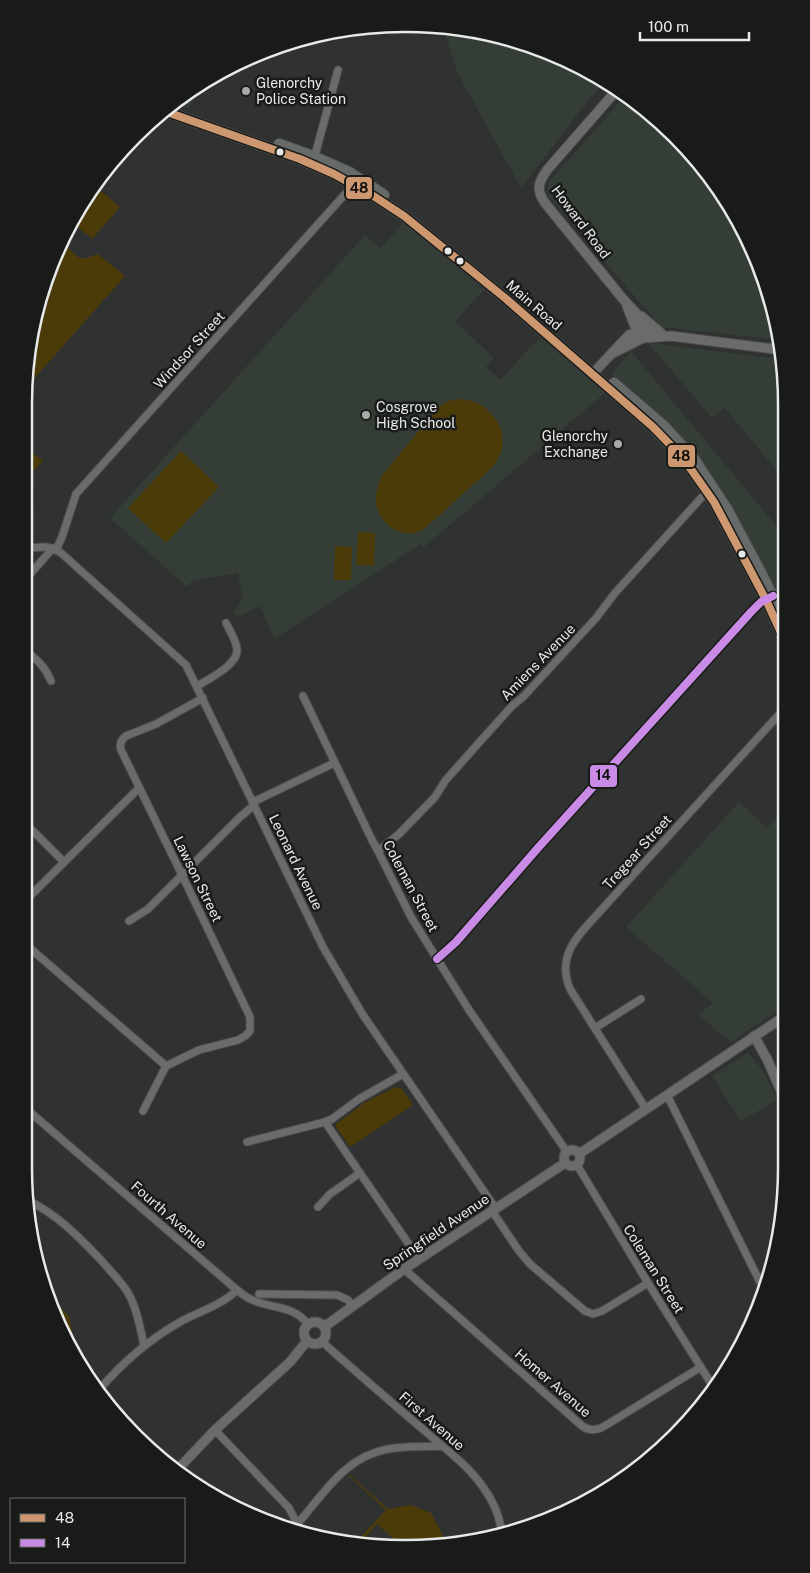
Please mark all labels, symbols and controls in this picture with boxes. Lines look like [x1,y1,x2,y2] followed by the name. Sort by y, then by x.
[640,10,749,42] scale bar
[648,18,689,35] text: 100 m
[256,75,346,107] place label: Glenorchy Police Station
[240,85,252,97] marker: Glenorchy Police Station
[275,147,285,157] unlabelled marker
[345,176,373,200] line badge: 48
[350,180,368,196] text: 48
[548,182,614,262] street label: Howard Road
[443,246,453,256] unlabelled marker
[455,256,465,266] unlabelled marker
[503,277,565,333] street label: Main Road
[150,308,228,392] street label: Windsor Street
[376,399,455,431] place label: Cosgrove High School
[360,409,372,421] marker: Cosgrove High School
[542,428,608,460] place label: Glenorchy Exchange
[612,438,624,450] marker: Glenorchy Exchange
[667,444,696,468] line badge: 48
[672,448,690,464] text: 48
[737,549,747,559] unlabelled marker
[498,620,579,704] street label: Amiens Avenue
[589,764,618,788] line badge: 14
[595,767,611,783] text: 14
[266,811,326,913] street label: Leonard Avenue
[599,811,675,893] street label: Tregear Street
[170,833,226,925] street label: Lawson Street
[380,837,442,935] street label: Coleman Street
[128,1178,210,1252] street label: Fourth Avenue
[380,1191,492,1273] street label: Springfield Avenue
[620,1222,688,1316] street label: Coleman Street
[512,1346,594,1420] street label: Homer Avenue
[396,1388,468,1454] street label: First Avenue
[10,1498,185,1563] legend
[55,1509,74,1526] text: 48
[55,1534,71,1551] text: 14

